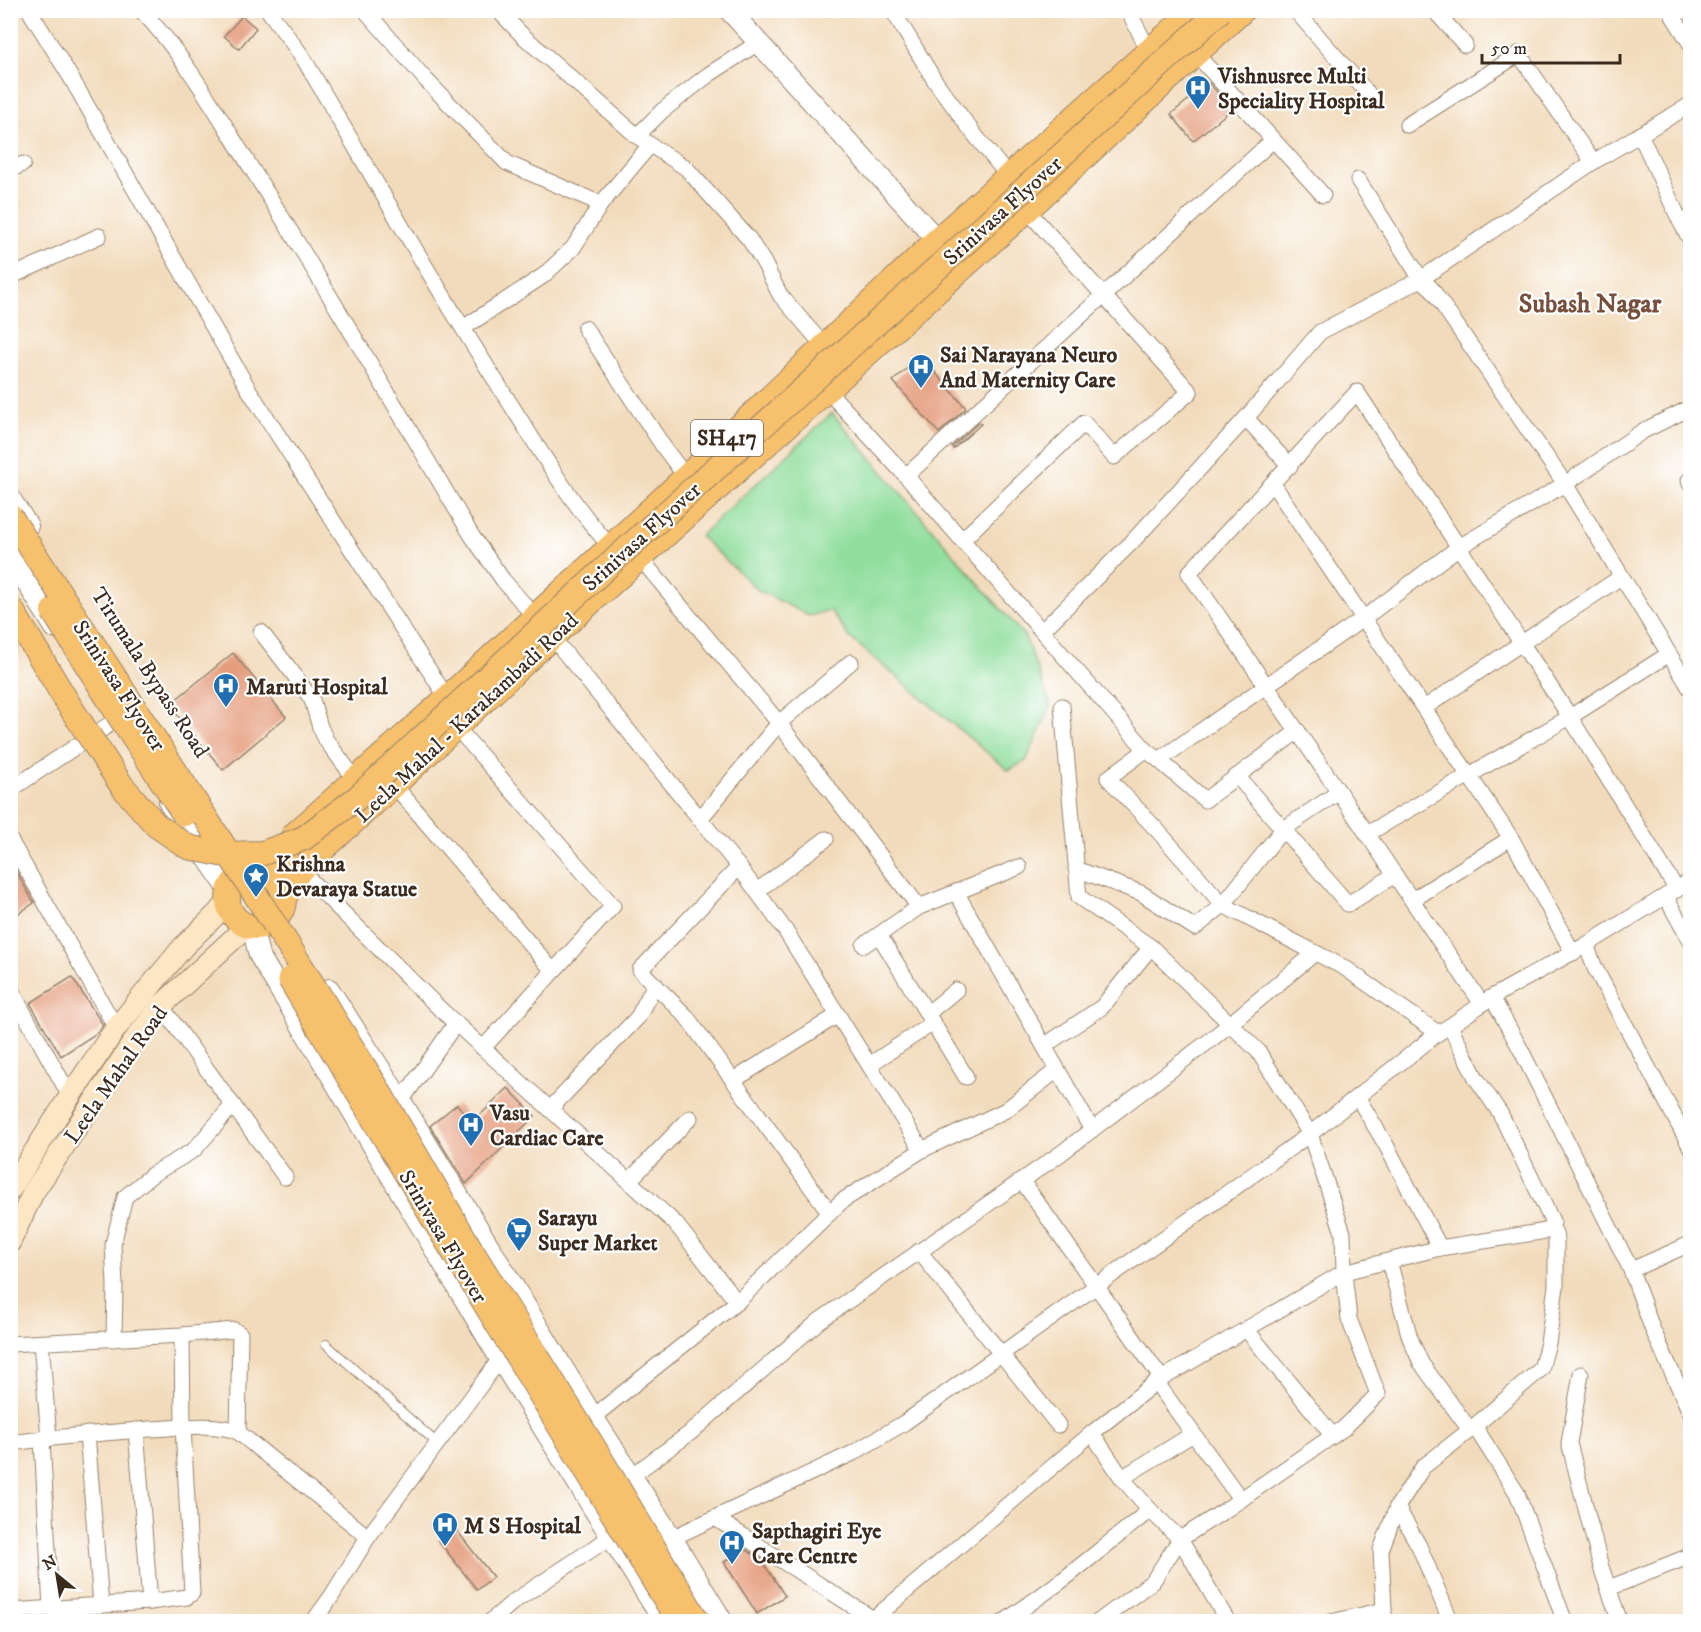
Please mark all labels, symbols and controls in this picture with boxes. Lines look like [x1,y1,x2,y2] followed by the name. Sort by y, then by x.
[1482,27,1620,65] scale bar
[1491,38,1527,60] text: 50 m
[1217,63,1385,115] place label: Vishnusree Multi Speciality Hospital
[1183,73,1213,111] hospital icon: Vishnusree Multi Speciality Hospital
[938,150,1069,272] street label: Srinivasa Flyover
[1519,288,1662,321] district label: Subash Nagar
[939,342,1117,394] place label: Sai Narayana Neuro And Maternity Care
[906,352,936,390] hospital icon: Sai Narayana Neuro And Maternity Care
[691,420,763,456] road number: SH417
[577,476,708,598] street label: Srinivasa Flyover
[85,583,215,763] street label: Tirumala Bypass Road
[350,607,584,829] street label: Leela Mahal - Karakambadi Road
[66,615,172,757] street label: Srinivasa Flyover
[211,671,241,709] hospital icon: Maruti Hospital
[246,674,388,701] place label: Maruti Hospital
[276,851,417,903] place label: Krishna Devaraya Statue
[241,861,271,899] place icon: Krishna Devaraya Statue
[59,1001,174,1149] street label: Leela Mahal Road
[489,1100,604,1152] place label: Vasu Cardiac Care
[456,1110,486,1148] hospital icon: Vasu Cardiac Care
[392,1165,494,1309] street label: Srinivasa Flyover
[538,1205,658,1257] place label: Sarayu Super Market
[504,1215,534,1253] supermarket icon: Sarayu Super Market
[430,1510,460,1548] hospital icon: M S Hospital
[464,1513,581,1540] place label: M S Hospital
[752,1518,881,1570] place label: Sapthagiri Eye Care Centre
[717,1528,747,1566] hospital icon: Sapthagiri Eye Care Centre
[27,1545,87,1605] north arrow
[39,1551,61,1575] text: N

